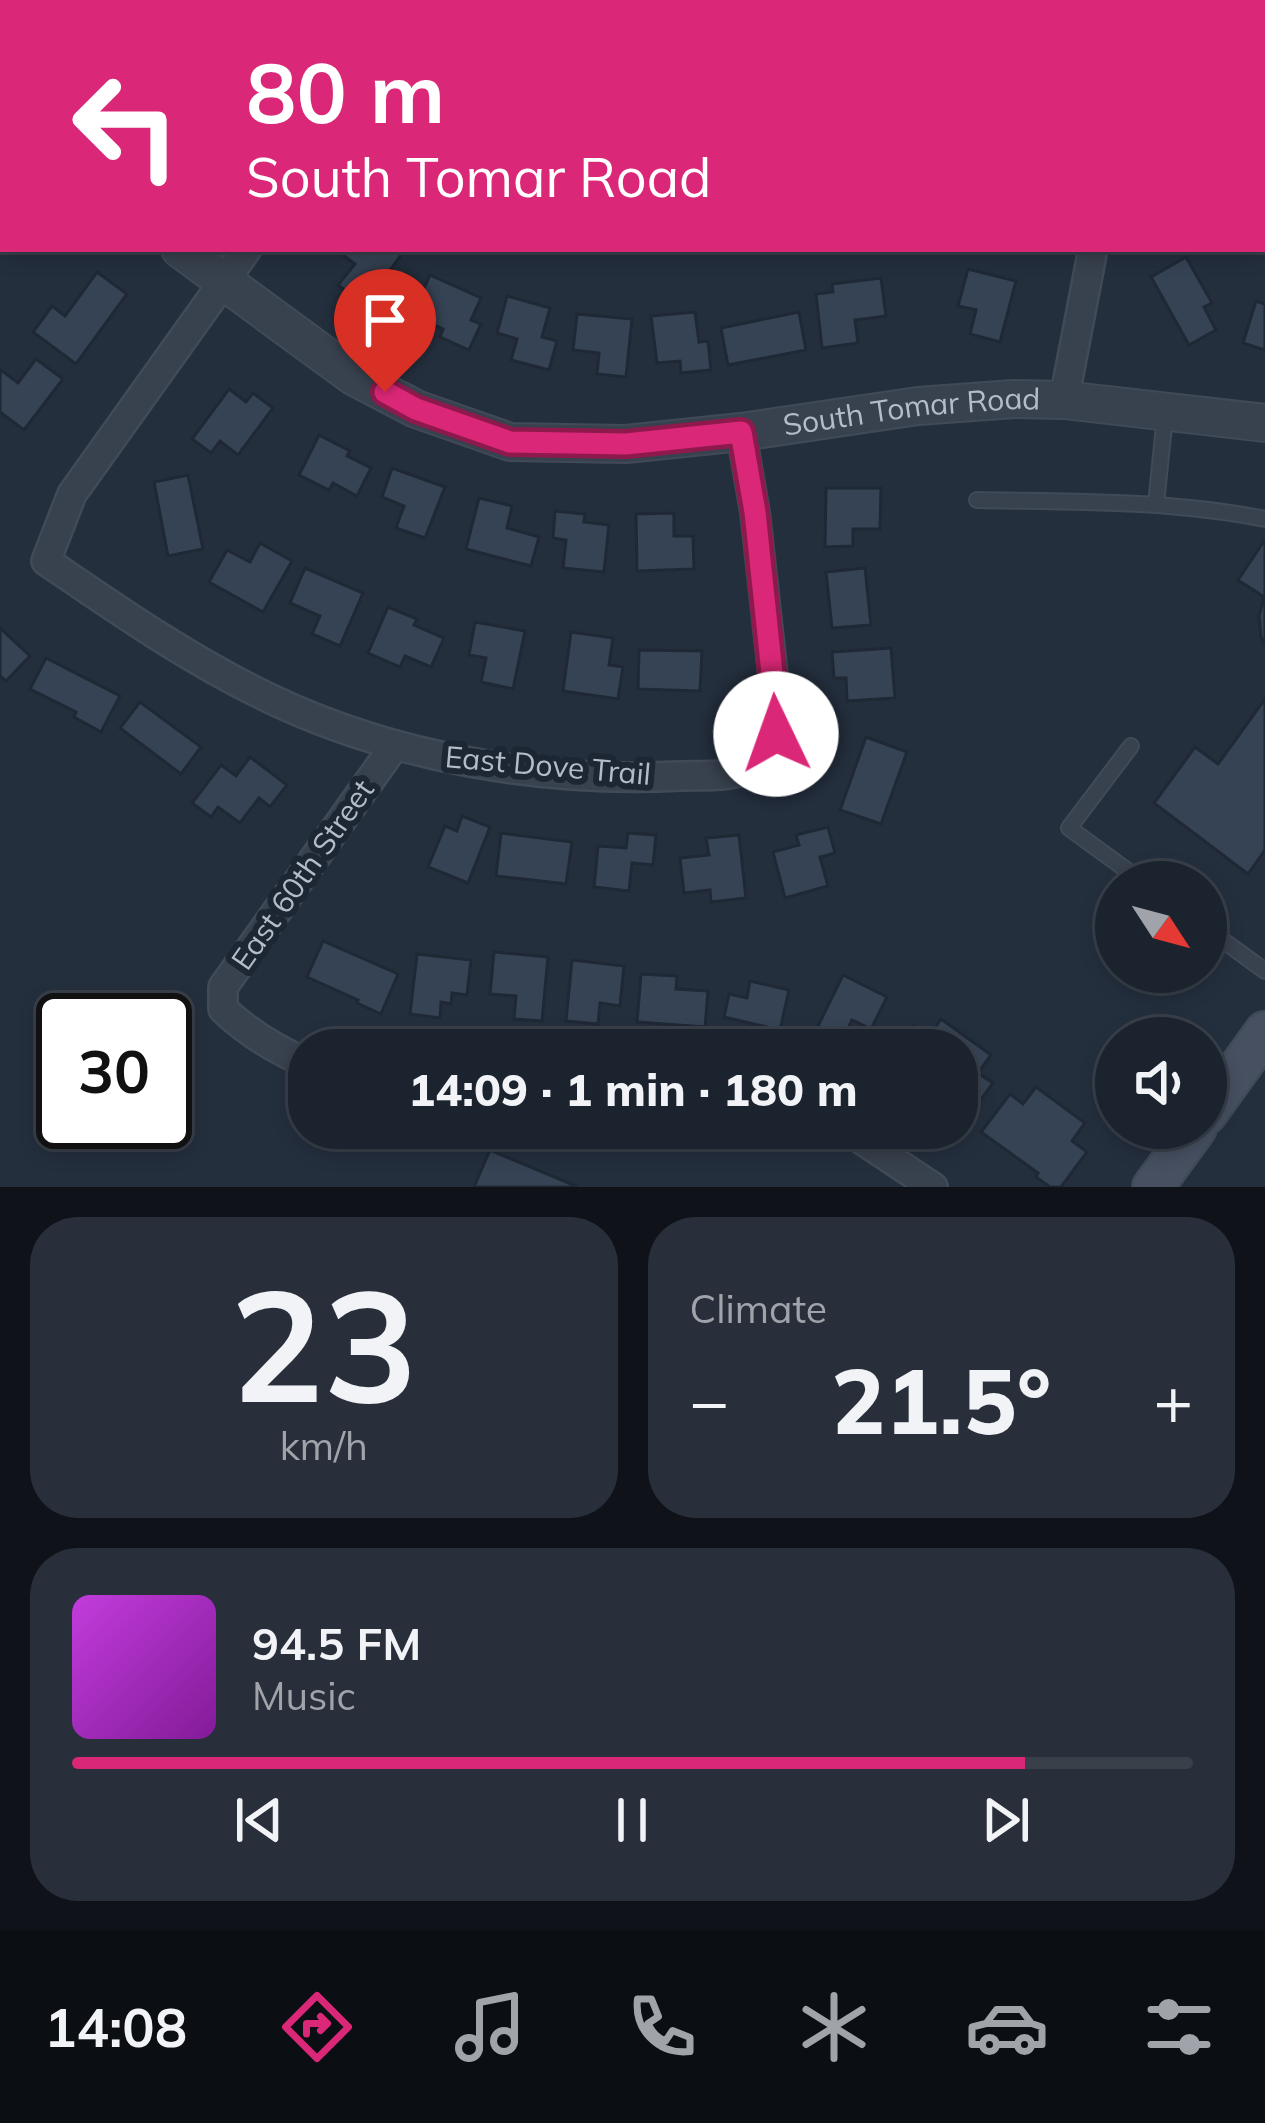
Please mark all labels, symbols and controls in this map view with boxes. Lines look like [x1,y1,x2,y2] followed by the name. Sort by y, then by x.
[246,39,445,144] text: 80 m
[48,48,204,204] icon: left
[246,143,712,211] text: South Tomar Road
[334,269,436,392] pin
[352,287,418,353] icon: arrive
[780,378,1041,444] street label: South Tomar Road
[713,671,839,797] position arrow
[444,737,653,793] street label: East Dove Trail
[223,772,382,977] street label: East 60th Street
[1095,861,1227,993] north arrow
[1095,861,1227,1149] map controls
[36,993,192,1149] speed limit sign: 30
[1095,1017,1227,1149] button: sound
[408,1061,858,1117] text: 14:09 · 1 min · 180 m
[230,1245,417,1441] text: 23
[690,1284,827,1333] text: Climate
[831,1344,1051,1457] text: 21.5°
[690,1359,729,1442] text: −
[1153,1359,1193,1442] text: +
[280,1421,368,1470] text: km/h
[252,1615,421,1671] text: 94.5 FM
[252,1671,356,1720] text: Music
[226,1787,292,1853] icon: previous
[599,1787,665,1853] icon: pause
[973,1787,1039,1853] icon: next
[275,1985,359,2069] icon: directions
[448,1985,532,2069] icon: music
[620,1985,704,2069] icon: phone
[792,1985,876,2069] icon: climate
[965,1985,1049,2069] icon: car
[1137,1985,1221,2069] icon: filters
[44,1993,187,2061] text: 14:08

